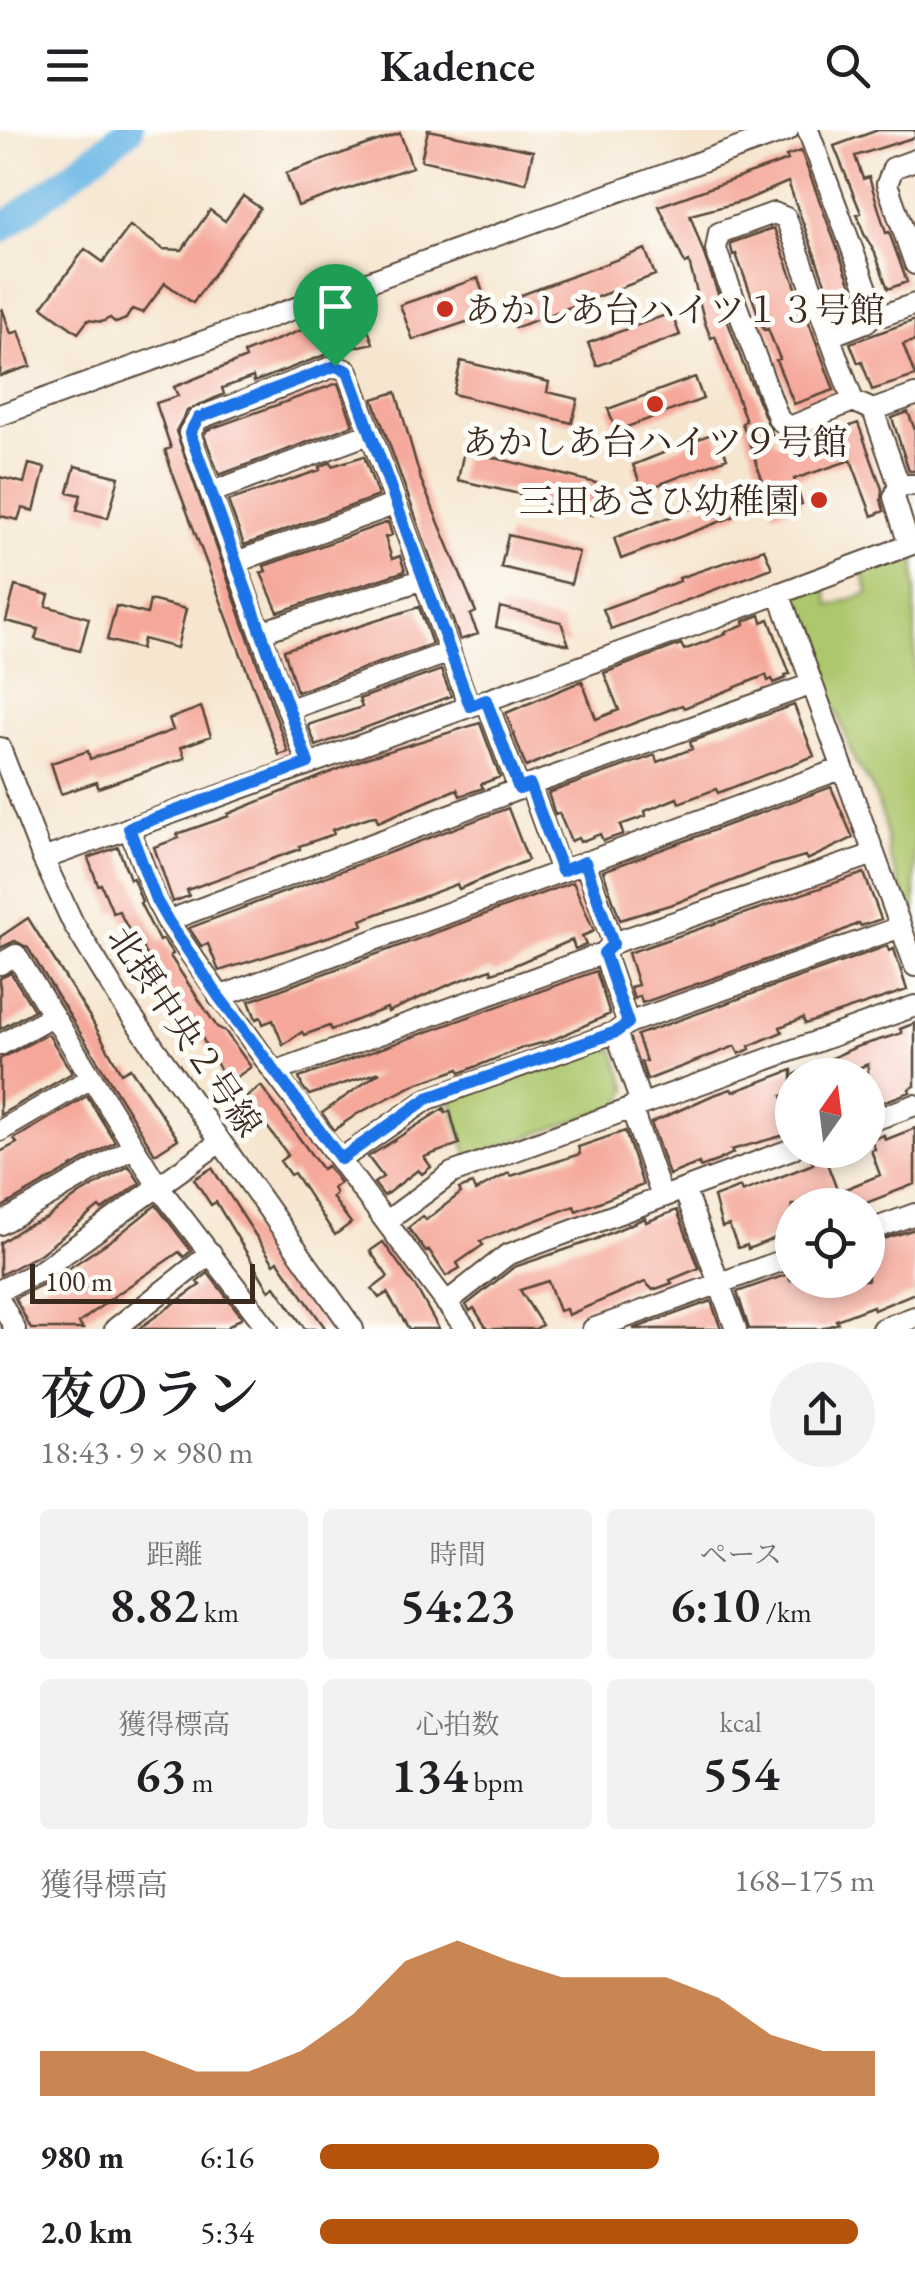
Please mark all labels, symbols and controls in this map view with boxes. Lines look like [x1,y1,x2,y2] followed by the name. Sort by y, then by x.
[380,36,535,94] text: Kadence
[40,38,95,93] icon: menu
[820,38,875,93] icon: search
[293,264,378,367] pin
[308,279,363,334] icon: arrive
[465,287,885,332] place label: あかしあ台ハイツ１３号館
[434,298,456,320] marker: あかしあ台ハイツ１３号館
[644,393,666,415] marker: あかしあ台ハイツ９号館
[462,419,848,464] place label: あかしあ台ハイツ９号館
[519,478,799,523] place label: 三田あさひ幼稚園
[808,489,830,511] marker: 三田あさひ幼稚園
[98,917,272,1145] street label: 北摂中央２号線
[775,1058,885,1168] north arrow
[775,1058,885,1298] map controls
[775,1188,885,1298] button: locate
[30,1259,255,1304] scale bar
[45,1263,113,1299] text: 100 m
[40,1358,260,1429] text: 夜のラン
[770,1362,875,1467] button: share
[40,1431,253,1473] text: 18:43 · 9 × 980 m
[146,1536,202,1572] text: 距離
[429,1536,486,1572] text: 時間
[700,1536,782,1572] text: ペース
[109,1572,198,1637] text: 8.82
[399,1572,516,1637] text: 54:23
[670,1572,760,1637] text: 6:10
[198,1594,239,1630] text: km
[760,1594,812,1630] text: /km
[720,1704,762,1740] text: kcal
[118,1706,230,1742] text: 獲得標高
[415,1706,500,1742] text: 心拍数
[702,1740,779,1805] text: 554
[135,1742,186,1807] text: 63
[391,1742,468,1807] text: 134
[186,1764,214,1800] text: m
[468,1764,524,1800] text: bpm
[734,1859,875,1901] text: 168–175 m
[40,1864,168,1906] text: 獲得標高
[40,2136,124,2178] text: 980 m
[200,2136,254,2178] text: 6:16
[40,2211,133,2253] text: 2.0 km
[200,2211,254,2253] text: 5:34

